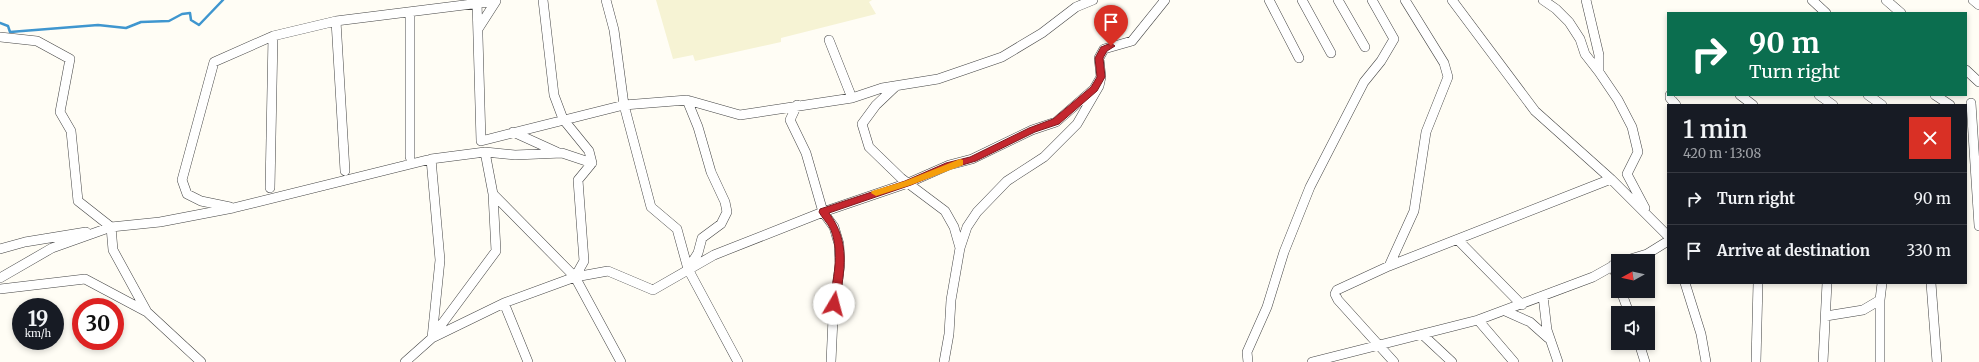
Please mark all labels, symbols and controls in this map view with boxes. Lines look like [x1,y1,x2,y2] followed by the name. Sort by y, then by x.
[1094,5,1128,46] pin
[1100,11,1122,33] icon: arrive
[1749,25,1820,61] text: 90 m
[1683,28,1735,80] icon: right
[1749,60,1840,83] text: Turn right
[1683,114,1748,145] text: 1 min
[1909,117,1951,159] button: close
[1683,145,1761,162] text: 420 m · 13:08
[1683,188,1705,210] icon: right
[1717,189,1795,208] text: Turn right
[1914,189,1951,208] text: 90 m
[1683,240,1705,262] icon: arrive
[1717,241,1870,260] text: Arrive at destination
[1907,241,1951,260] text: 330 m
[1611,254,1655,298] north arrow
[1611,254,1655,350] map controls
[813,283,855,325] position arrow
[72,298,124,350] speed limit sign: 30
[28,306,48,331] text: 19
[1611,306,1655,350] button: sound
[25,327,51,340] text: km/h

